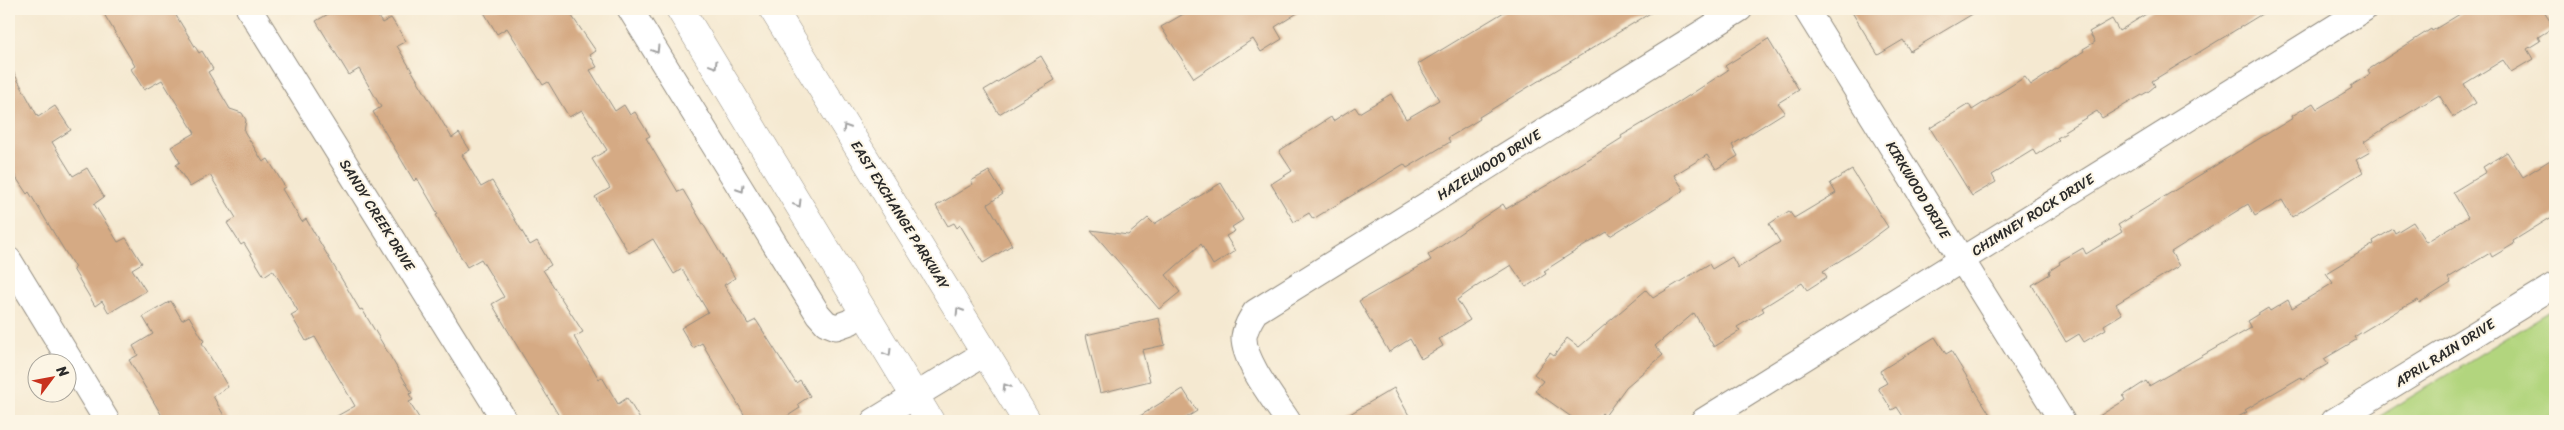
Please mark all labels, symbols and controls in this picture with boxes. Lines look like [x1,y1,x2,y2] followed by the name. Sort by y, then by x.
[649,45,659,54] one-way arrow
[708,60,717,69] one-way arrow
[1432,122,1547,207] street label: HAZELWOOD DRIVE
[843,125,853,134] one-way arrow
[844,135,956,295] street label: EAST EXCHANGE PARKWAY
[1879,136,1958,245] street label: KIRKWOOD DRIVE
[332,154,422,277] street label: SANDY CREEK DRIVE
[1967,166,2101,263] street label: CHIMNEY ROCK DRIVE
[735,183,744,192] one-way arrow
[792,199,802,208] one-way arrow
[956,308,966,317] one-way arrow
[2389,311,2501,394] street label: APRIL RAIN DRIVE
[882,348,892,357] one-way arrow
[28,352,78,402] north arrow
[49,360,76,382] text: N
[1002,383,1012,392] one-way arrow

